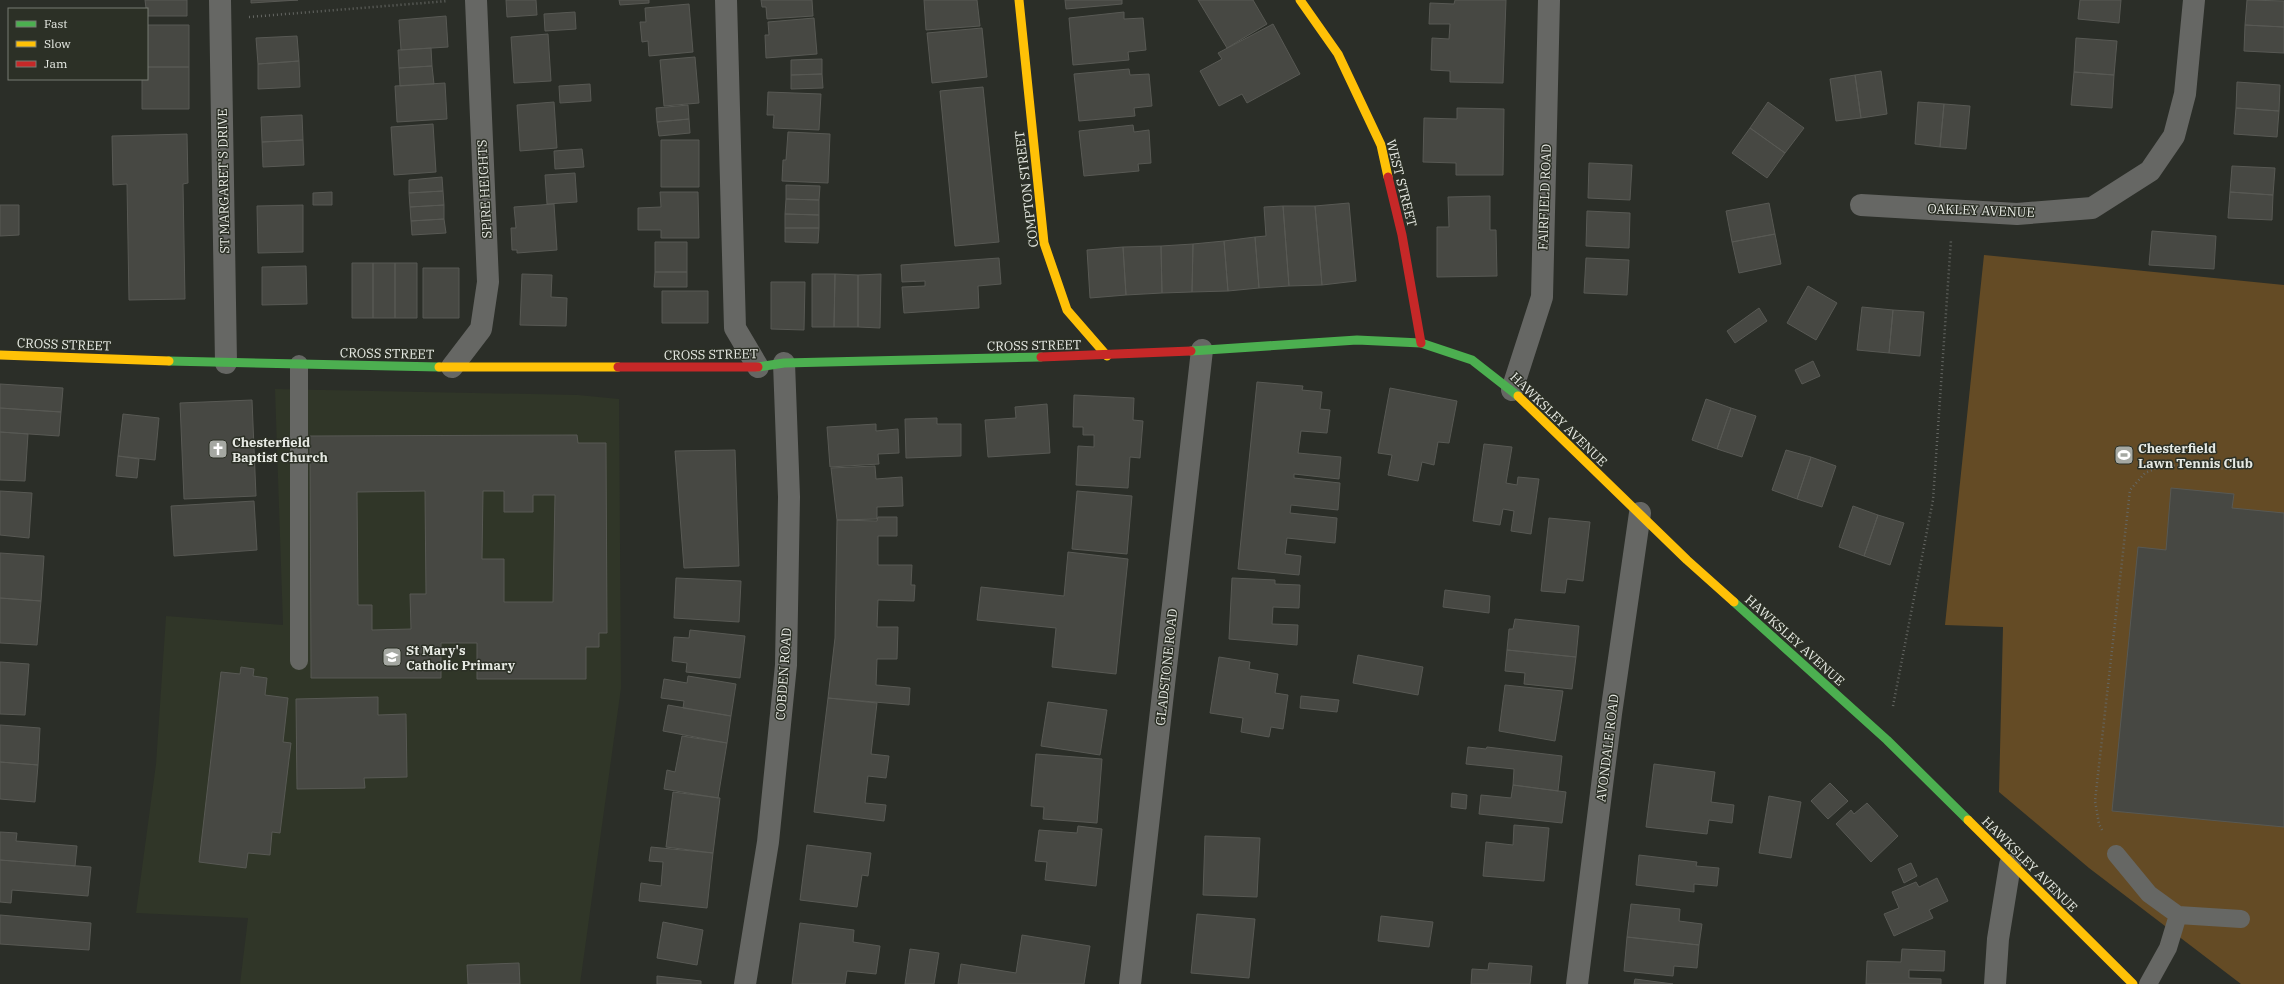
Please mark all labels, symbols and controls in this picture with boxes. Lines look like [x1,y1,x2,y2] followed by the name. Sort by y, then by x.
[8,8,148,80] legend
[44,16,68,31] text: Fast
[44,36,71,51] text: Slow
[44,56,68,71] text: Jam
[214,108,233,254] street label: ST MARGARET'S DRIVE
[1011,129,1042,248] street label: COMPTON STREET
[1382,138,1421,229] street label: WEST STREET
[473,139,496,239] street label: SPIRE HEIGHTS
[1534,144,1555,250] street label: FAIRFIELD ROAD
[1927,200,2035,221] street label: OAKLEY AVENUE
[17,334,112,355] street label: CROSS STREET
[987,336,1082,355] street label: CROSS STREET
[340,344,435,363] street label: CROSS STREET
[664,345,759,364] street label: CROSS STREET
[1507,369,1611,470] street label: HAWKSLEY AVENUE
[232,434,328,466] place label: Chesterfield Baptist Church
[207,438,229,460] church icon: Chesterfield Baptist Church
[2138,440,2253,472] place label: Chesterfield Lawn Tennis Club
[2113,444,2135,466] sports icon: Chesterfield Lawn Tennis Club
[1741,591,1848,690] street label: HAWKSLEY AVENUE
[1152,608,1181,726] street label: GLADSTONE ROAD
[772,627,795,721] street label: COBDEN ROAD
[406,642,516,674] place label: St Mary's Catholic Primary
[381,646,403,668] school or university icon: St Mary's Catholic Primary
[1592,693,1623,803] street label: AVONDALE ROAD
[1978,813,2081,916] street label: HAWKSLEY AVENUE

